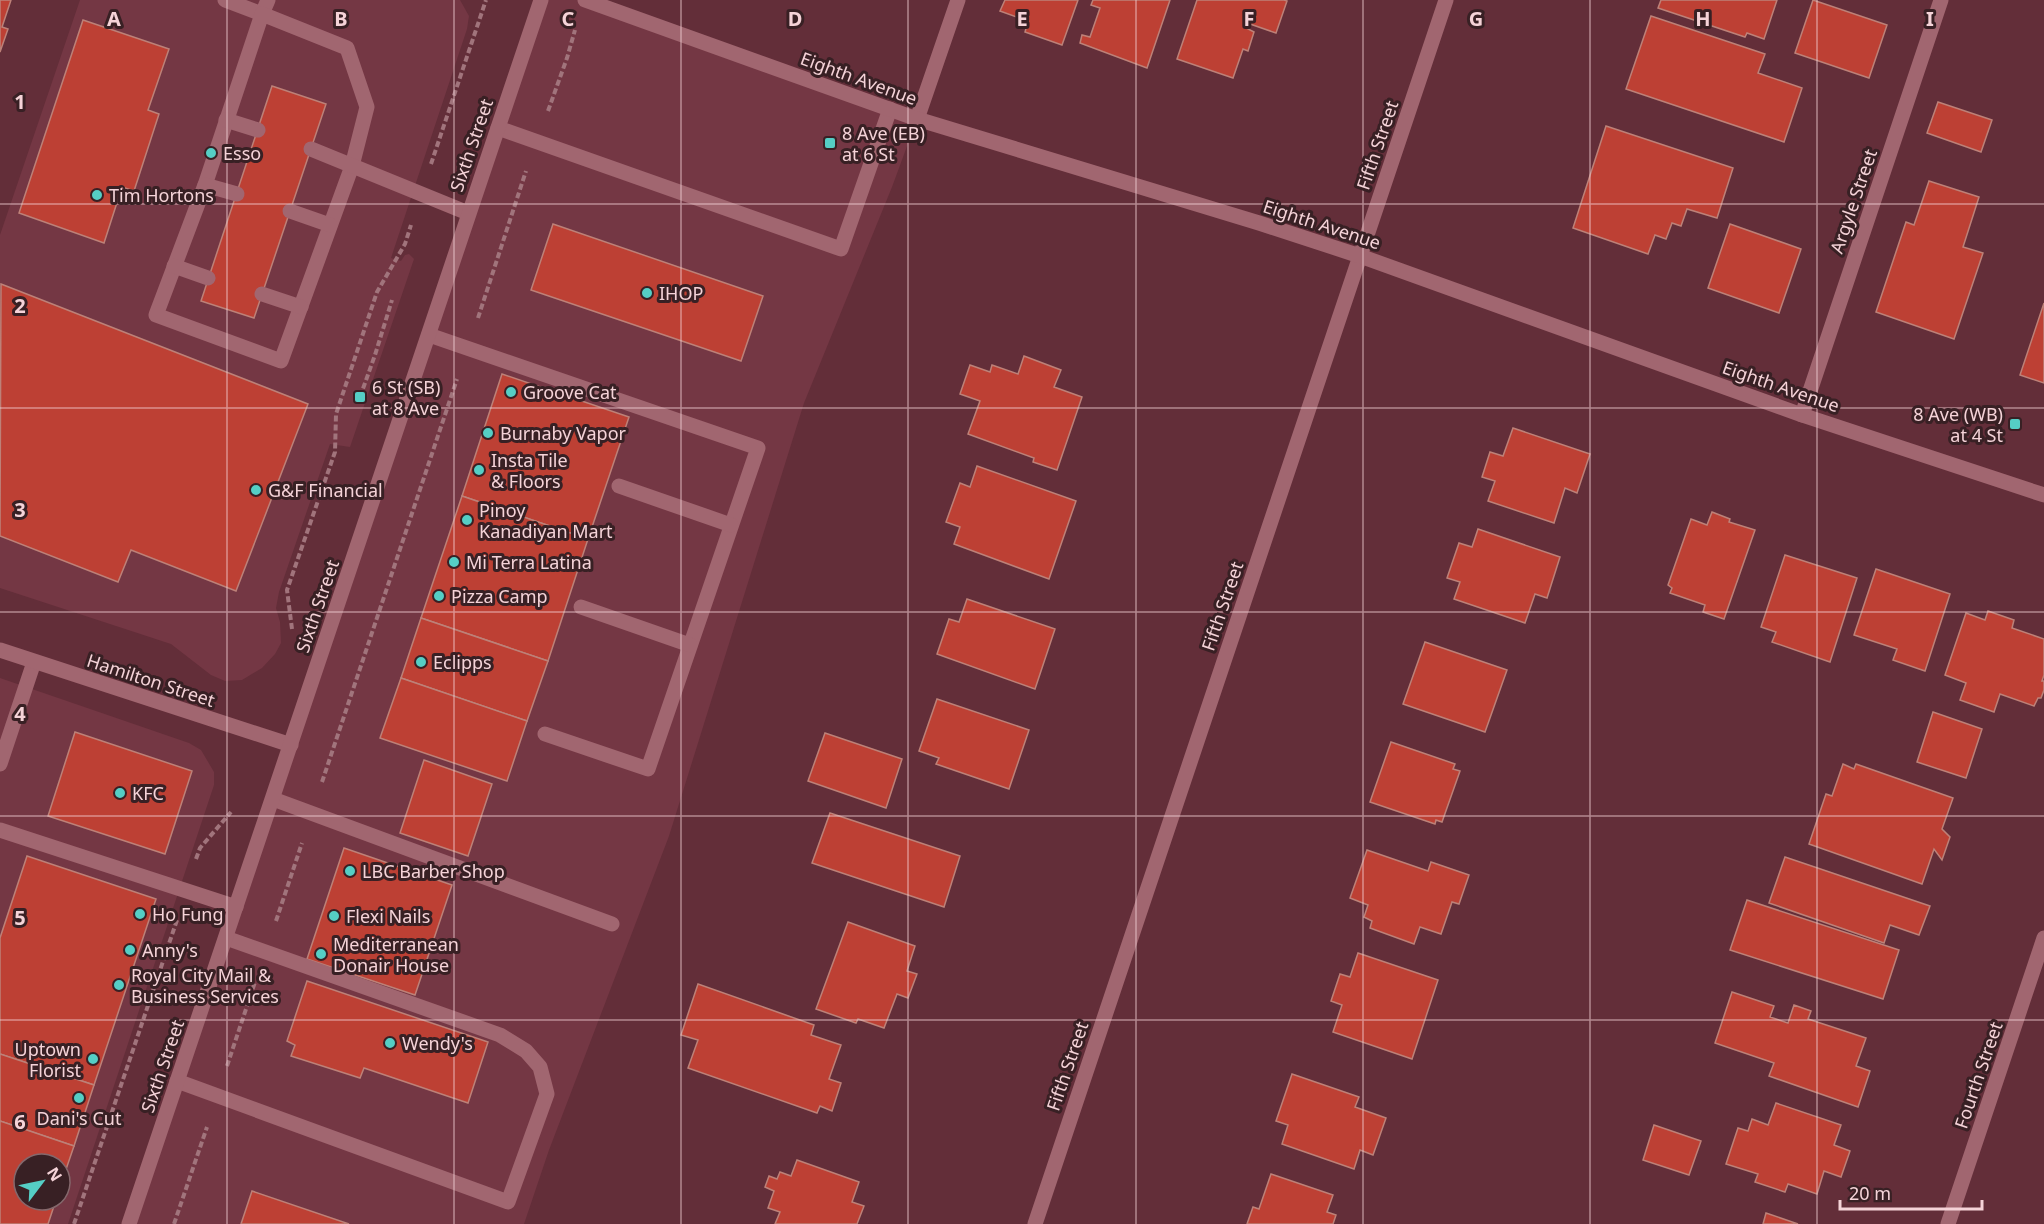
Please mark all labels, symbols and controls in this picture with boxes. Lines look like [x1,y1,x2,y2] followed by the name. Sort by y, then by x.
[107,5,121,32] text: A
[334,5,348,32] text: B
[562,5,575,32] text: C
[788,5,802,32] text: D
[1016,5,1028,32] text: E
[1244,5,1254,32] text: F
[1469,5,1483,32] text: G
[1695,5,1711,32] text: H
[1926,5,1934,32] text: I
[797,46,921,110] street label: Eighth Avenue
[14,88,26,115] text: 1
[444,95,498,195] street label: Sixth Street
[1351,97,1404,193] street label: Fifth Street
[842,121,925,166] place label: 8 Ave (EB) at 6 St
[823,136,837,150] marker: 8 Ave (EB) at 6 St
[223,141,261,165] place label: Esso
[1824,145,1882,256] street label: Argyle Street
[204,146,218,160] marker: Esso
[109,183,214,207] place label: Tim Hortons
[90,188,104,202] marker: Tim Hortons
[1260,194,1384,254] street label: Eighth Avenue
[659,281,703,305] place label: IHOP
[640,286,654,300] marker: IHOP
[14,292,26,319] text: 2
[1719,355,1843,417] street label: Eighth Avenue
[372,375,440,420] place label: 6 St (SB) at 8 Ave
[523,380,617,404] place label: Groove Cat
[504,385,518,399] marker: Groove Cat
[353,390,367,404] marker: 6 St (SB) at 8 Ave
[1913,402,2003,447] place label: 8 Ave (WB) at 4 St
[2008,417,2022,431] marker: 8 Ave (WB) at 4 St
[500,421,627,445] place label: Burnaby Vapor
[481,426,495,440] marker: Burnaby Vapor
[491,448,568,493] place label: Insta Tile & Floors
[472,463,486,477] marker: Insta Tile & Floors
[268,478,383,502] place label: G&F Financial
[249,483,263,497] marker: G&F Financial
[14,496,26,523] text: 3
[479,498,613,543] place label: Pinoy Kanadiyan Mart
[460,513,474,527] marker: Pinoy Kanadiyan Mart
[466,550,592,574] place label: Mi Terra Latina
[447,555,461,569] marker: Mi Terra Latina
[290,556,344,656] street label: Sixth Street
[1196,558,1249,654] street label: Fifth Street
[451,584,548,608] place label: Pizza Camp
[432,589,446,603] marker: Pizza Camp
[84,648,218,712] street label: Hamilton Street
[433,650,492,674] place label: Eclipps
[414,655,428,669] marker: Eclipps
[14,700,26,727] text: 4
[132,781,164,805] place label: KFC
[113,786,127,800] marker: KFC
[362,859,505,883] place label: LBC Barber Shop
[343,864,357,878] marker: LBC Barber Shop
[152,902,224,926] place label: Ho Fung
[14,904,26,931] text: 5
[346,904,430,928] place label: Flexi Nails
[133,907,147,921] marker: Ho Fung
[327,909,341,923] marker: Flexi Nails
[333,932,459,977] place label: Mediterranean Donair House
[142,938,198,962] place label: Anny's
[123,943,137,957] marker: Anny's
[314,947,328,961] marker: Mediterranean Donair House
[131,963,279,1008] place label: Royal City Mail & Business Services
[112,978,126,992] marker: Royal City Mail & Business Services
[135,1016,189,1116] street label: Sixth Street
[1041,1018,1094,1114] street label: Fifth Street
[1949,1018,2008,1132] street label: Fourth Street
[402,1031,473,1055] place label: Wendy's
[383,1036,397,1050] marker: Wendy's
[14,1037,81,1082] place label: Uptown Florist
[86,1052,100,1066] marker: Uptown Florist
[72,1091,86,1105] marker: Dani's Cut
[37,1106,122,1130] place label: Dani's Cut
[14,1108,26,1135] text: 6
[12,1152,72,1212] north arrow
[42,1163,67,1185] text: N
[1840,1173,1982,1211] scale bar
[1849,1181,1891,1205] text: 20 m

